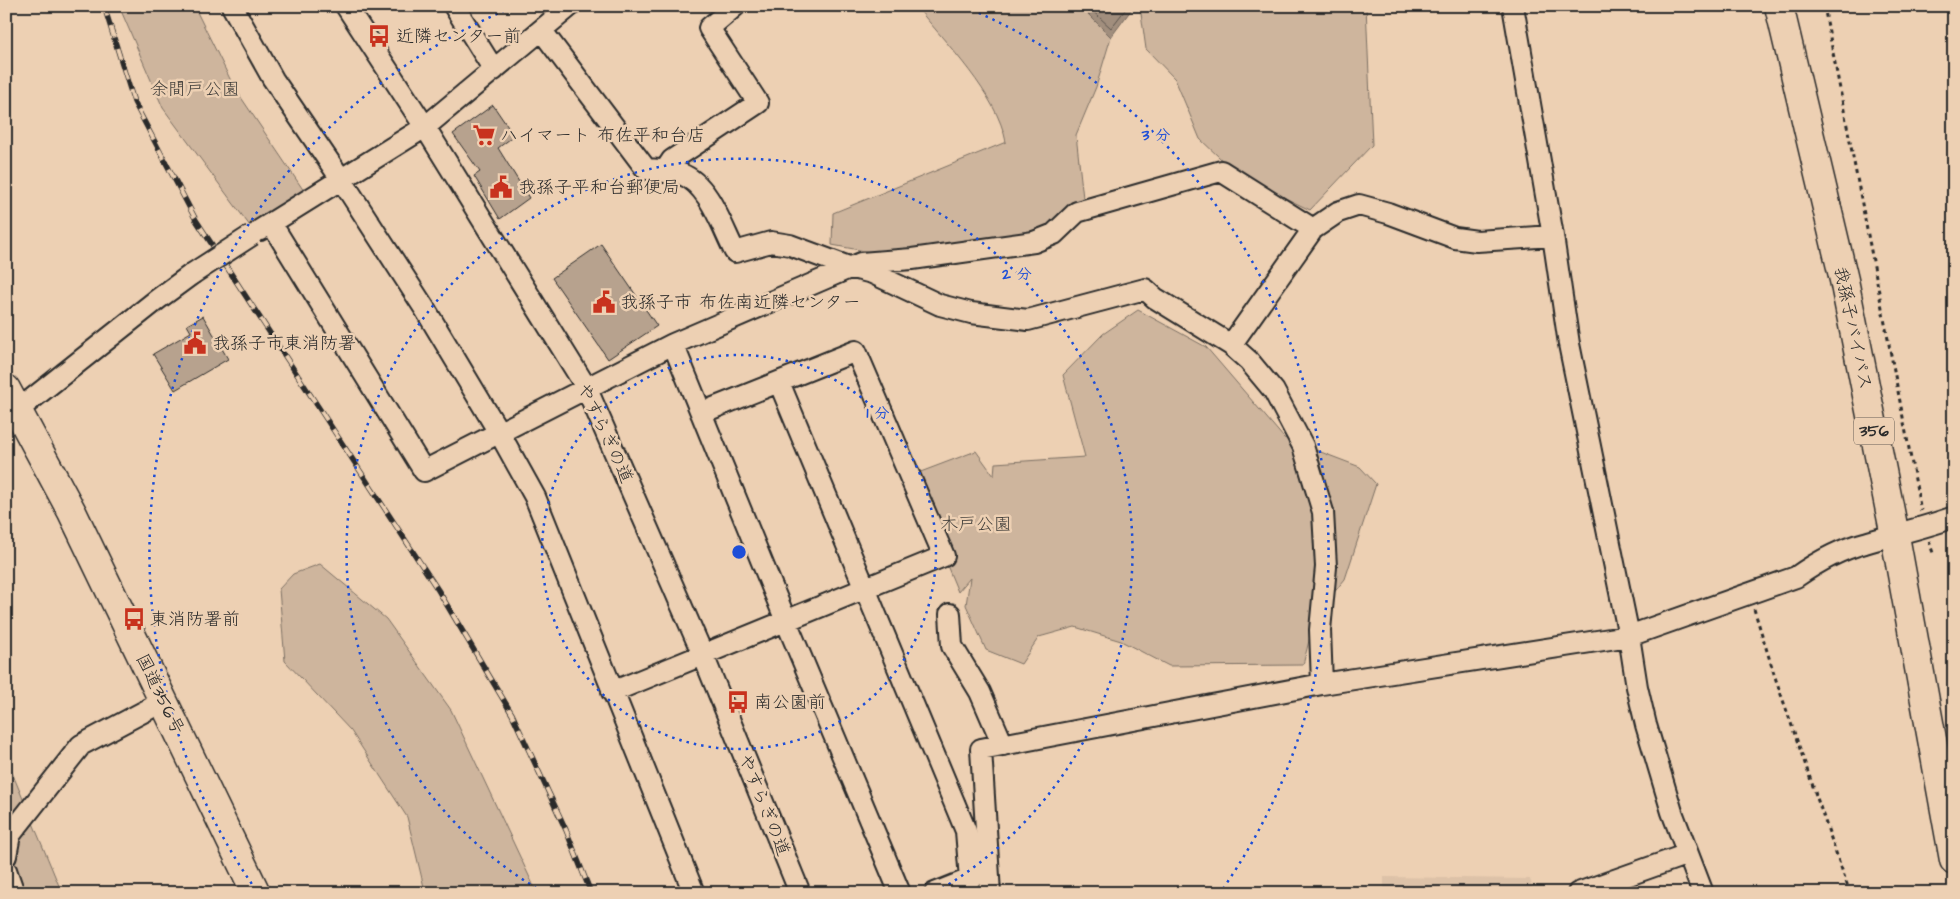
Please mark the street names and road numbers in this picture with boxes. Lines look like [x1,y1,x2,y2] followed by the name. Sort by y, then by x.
[1828,264,1878,392] street label: 我孫子バイパス
[571,379,639,487] street label: やすらぎの道
[1854,418,1894,444] road number: 356
[130,649,190,739] street label: 国道356号
[732,750,796,860] street label: やすらぎの道

